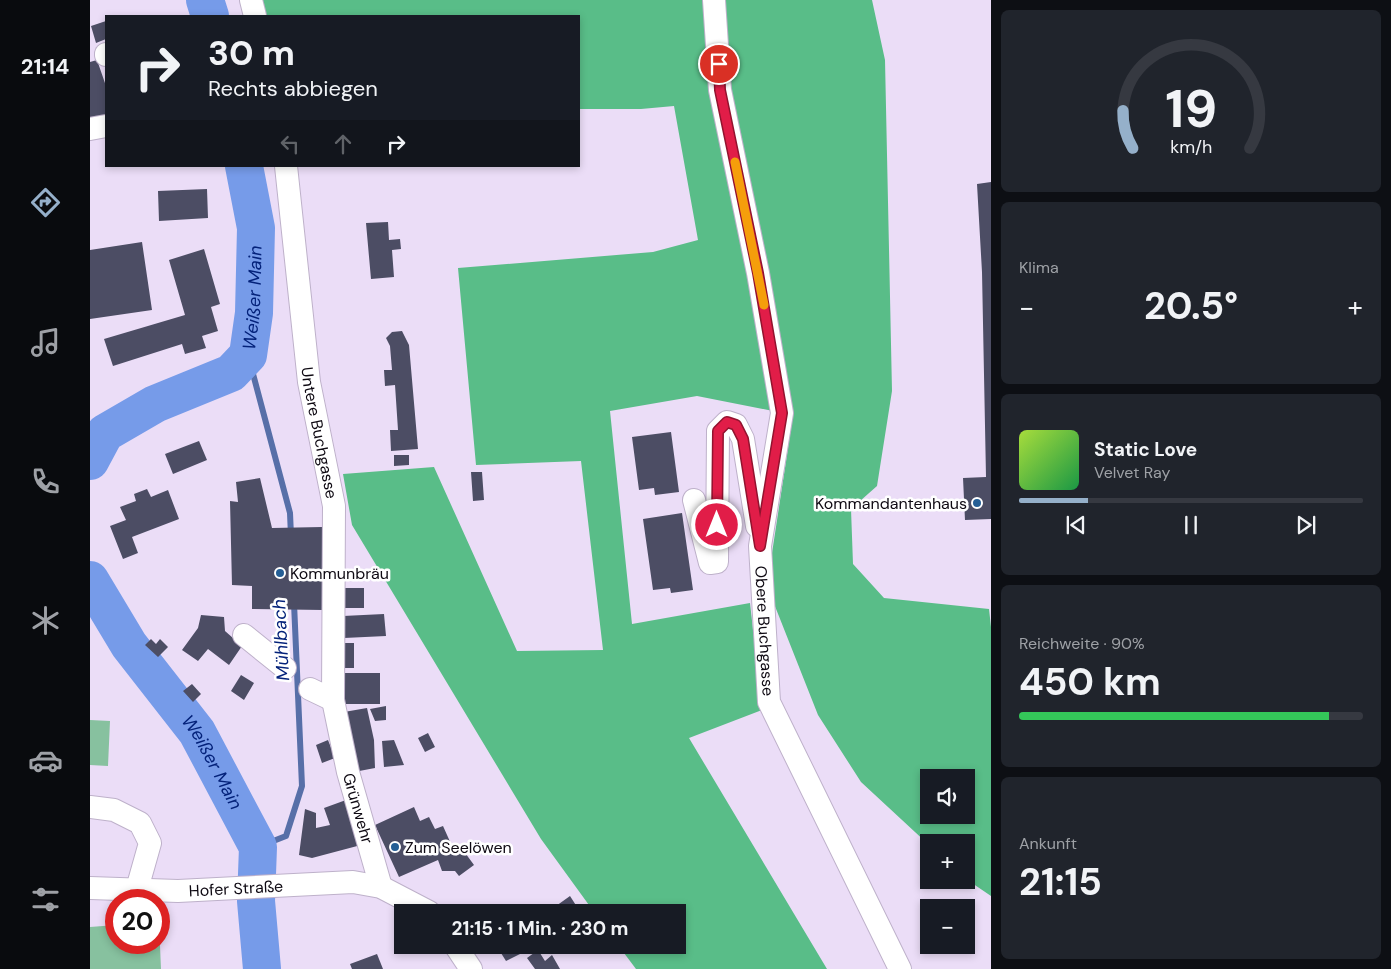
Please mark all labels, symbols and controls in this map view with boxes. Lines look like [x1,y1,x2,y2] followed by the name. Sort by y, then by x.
[208,30,295,76] text: 30 m
[125,35,190,100] icon: right
[698,43,740,85] pin
[705,50,733,78] icon: arrive
[21,52,69,81] text: 21:14
[208,74,378,103] text: Rechts abbiegen
[1165,75,1217,143] text: 19
[276,130,304,158] icon: left
[329,130,357,158] icon: ahead
[382,130,410,158] icon: right
[1170,135,1212,159] text: km/h
[28,185,63,220] icon: directions
[237,245,268,352] water label: Weißer Main
[1019,257,1059,278] text: Klima
[1144,281,1238,331] text: 20.5°
[1019,289,1034,326] text: −
[1348,289,1363,326] text: +
[28,325,63,360] icon: music
[296,366,342,501] street label: Untere Buchgasse
[1094,437,1197,462] text: Static Love
[1094,462,1170,483] text: Velvet Ray
[28,464,63,499] icon: phone
[815,493,967,514] place label: Kommandantenhaus
[971,497,983,509] marker: Kommandantenhaus
[690,498,742,550] position arrow
[1062,511,1090,539] icon: previous
[1177,511,1205,539] icon: pause
[1292,511,1320,539] icon: next
[290,563,389,584] place label: Kommunbräu
[750,565,779,697] street label: Obere Buchgasse
[274,567,286,579] marker: Kommunbräu
[267,599,295,681] water label: Mühlbach
[28,603,63,638] icon: climate
[1019,633,1145,654] text: Reichweite · 90%
[1019,657,1161,707] text: 450 km
[176,710,248,814] water label: Weißer Main
[28,743,63,778] icon: car
[920,769,975,954] map controls
[920,769,975,824] button: sound
[338,771,378,846] street label: Grünwehr
[1019,833,1077,854] text: Ankunft
[920,834,975,889] button: +
[405,837,512,858] place label: Zum Seelöwen
[389,841,401,853] marker: Zum Seelöwen
[1019,857,1102,907] text: 21:15
[188,876,284,901] street label: Hofer Straße
[28,882,63,917] icon: filters
[105,889,170,954] speed limit sign: 20
[920,899,975,954] button: −
[452,916,628,941] text: 21:15 · 1 Min. · 230 m

